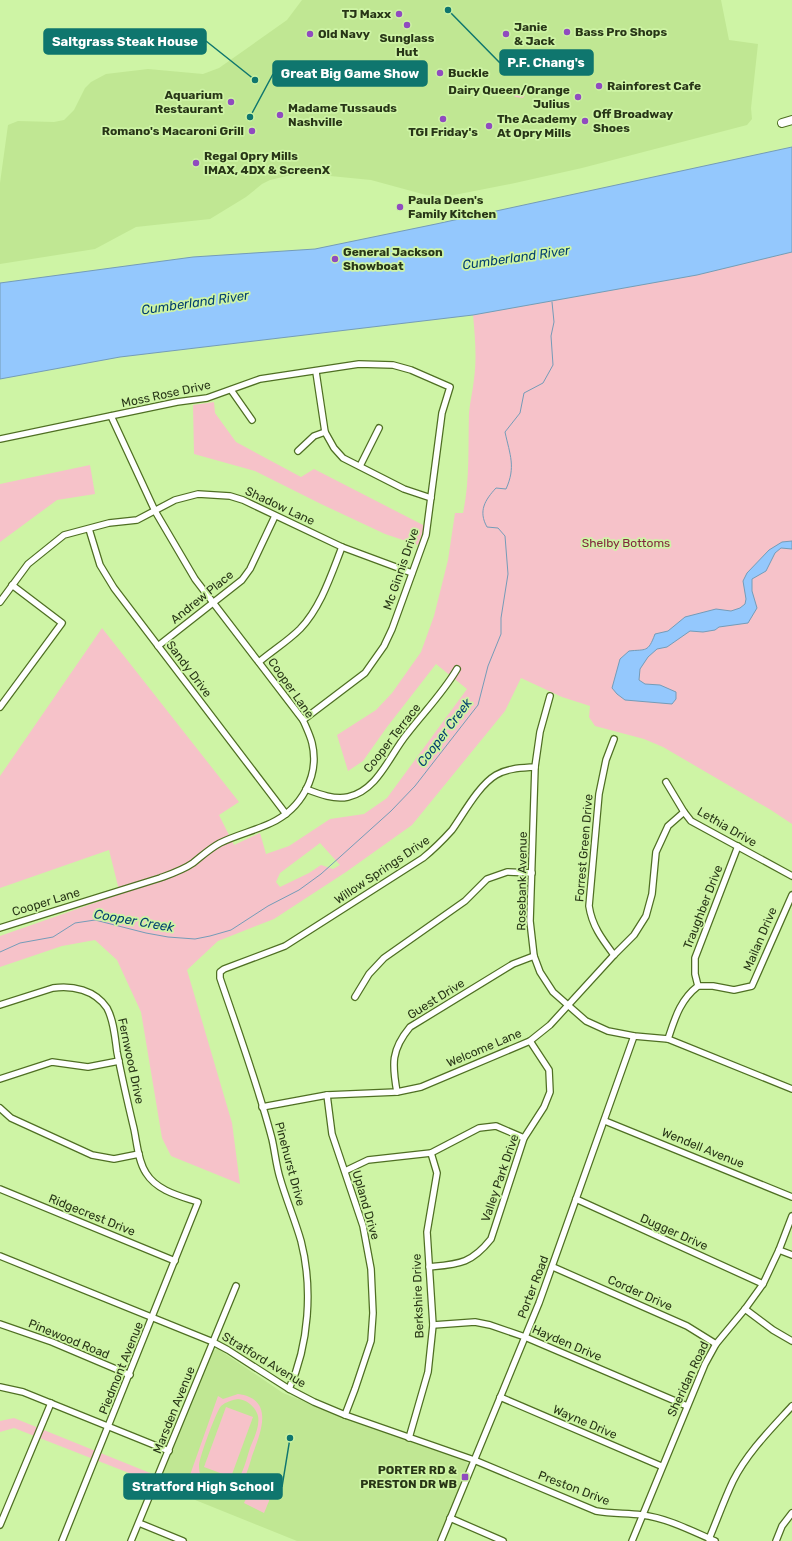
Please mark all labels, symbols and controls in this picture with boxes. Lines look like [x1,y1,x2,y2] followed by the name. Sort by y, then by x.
[342,7,391,21] place label: TJ Maxx
[394,9,404,19] marker: TJ Maxx
[402,20,412,30] marker: Sunglass Hut
[514,20,555,48] place label: Janie & Jack
[575,25,667,39] place label: Bass Pro Shops
[318,27,370,41] place label: Old Navy
[562,27,572,37] marker: Bass Pro Shops
[44,29,206,54] callout: Saltgrass Steak House
[305,29,315,39] marker: Old Navy
[501,29,511,39] marker: Janie & Jack
[380,31,435,59] place label: Sunglass Hut
[52,34,198,49] text: Saltgrass Steak House
[500,50,593,75] callout: P.F. Chang's
[507,55,585,70] text: P.F. Chang's
[273,61,427,86] callout: Great Big Game Show
[281,66,419,81] text: Great Big Game Show
[448,66,489,80] place label: Buckle
[435,68,445,78] marker: Buckle
[607,79,701,93] place label: Rainforest Cafe
[594,81,604,91] marker: Rainforest Cafe
[448,83,570,111] place label: Dairy Queen/Orange Julius
[155,88,223,116] place label: Aquarium Restaurant
[573,92,583,102] marker: Dairy Queen/Orange Julius
[226,97,236,107] marker: Aquarium Restaurant
[288,101,397,129] place label: Madame Tussauds Nashville
[593,107,673,135] place label: Off Broadway Shoes
[275,110,285,120] marker: Madame Tussauds Nashville
[497,112,577,140] place label: The Academy At Opry Mills
[438,114,448,124] marker: TGI Friday's
[580,116,590,126] marker: Off Broadway Shoes
[484,121,494,131] marker: The Academy At Opry Mills
[102,124,244,138] place label: Romano's Macaroni Grill
[408,125,478,139] place label: TGI Friday's
[247,126,257,136] marker: Romano's Macaroni Grill
[204,149,331,177] place label: Regal Opry Mills IMAX, 4DX & ScreenX
[191,158,201,168] marker: Regal Opry Mills IMAX, 4DX & ScreenX
[408,193,497,221] place label: Paula Deen's Family Kitchen
[395,202,405,212] marker: Paula Deen's Family Kitchen
[461,242,572,272] water label: Cumberland River
[343,245,443,273] place label: General Jackson Showboat
[330,254,340,264] marker: General Jackson Showboat
[140,287,251,317] water label: Cumberland River
[120,378,212,410] street label: Moss Rose Drive
[243,484,317,528] street label: Shadow Lane
[380,526,422,612] street label: Mc Ginnis Drive
[582,536,670,550] park label: Shelby Bottoms
[168,567,236,626] street label: Andrew Place
[163,638,215,700] street label: Sandy Drive
[265,655,317,721] street label: Cooper Lane
[414,695,475,769] water label: Cooper Creek
[361,700,424,775] street label: Cooper Terrace
[572,793,596,903] street label: Forrest Green Drive
[695,804,760,850] street label: Lethia Drive
[514,831,530,931] street label: Rosebank Avenue
[332,833,432,907] street label: Willow Springs Drive
[681,863,726,951] street label: Traughber Drive
[10,885,82,919] street label: Cooper Lane
[740,905,780,973] street label: Mailan Drive
[93,906,175,935] water label: Cooper Creek
[405,976,467,1022] street label: Guest Drive
[115,1017,147,1106] street label: Fernwood Drive
[444,1026,524,1070] street label: Welcome Lane
[272,1120,308,1208] street label: Pinehurst Drive
[660,1125,747,1171] street label: Wendell Avenue
[478,1132,522,1224] street label: Valley Park Drive
[349,1169,383,1241] street label: Upland Drive
[47,1191,138,1239] street label: Ridgecrest Drive
[638,1211,710,1253] street label: Dugger Drive
[410,1253,426,1339] street label: Berkshire Drive
[515,1254,551,1320] street label: Porter Road
[606,1273,675,1314] street label: Corder Drive
[26,1316,112,1362] street label: Pinewood Road
[96,1319,146,1416] street label: Piedmont Avenue
[530,1322,604,1364] street label: Hayden Drive
[219,1329,309,1391] street label: Stratford Avenue
[664,1339,712,1419] street label: Sheridan Road
[150,1364,198,1456] street label: Marsden Avenue
[551,1402,619,1442] street label: Wayne Drive
[360,1463,457,1491] place label: PORTER RD & PRESTON DR WB
[536,1468,612,1508] street label: Preston Drive
[460,1472,470,1482] marker: PORTER RD & PRESTON DR WB
[124,1474,282,1499] callout: Stratford High School
[132,1479,274,1494] text: Stratford High School

